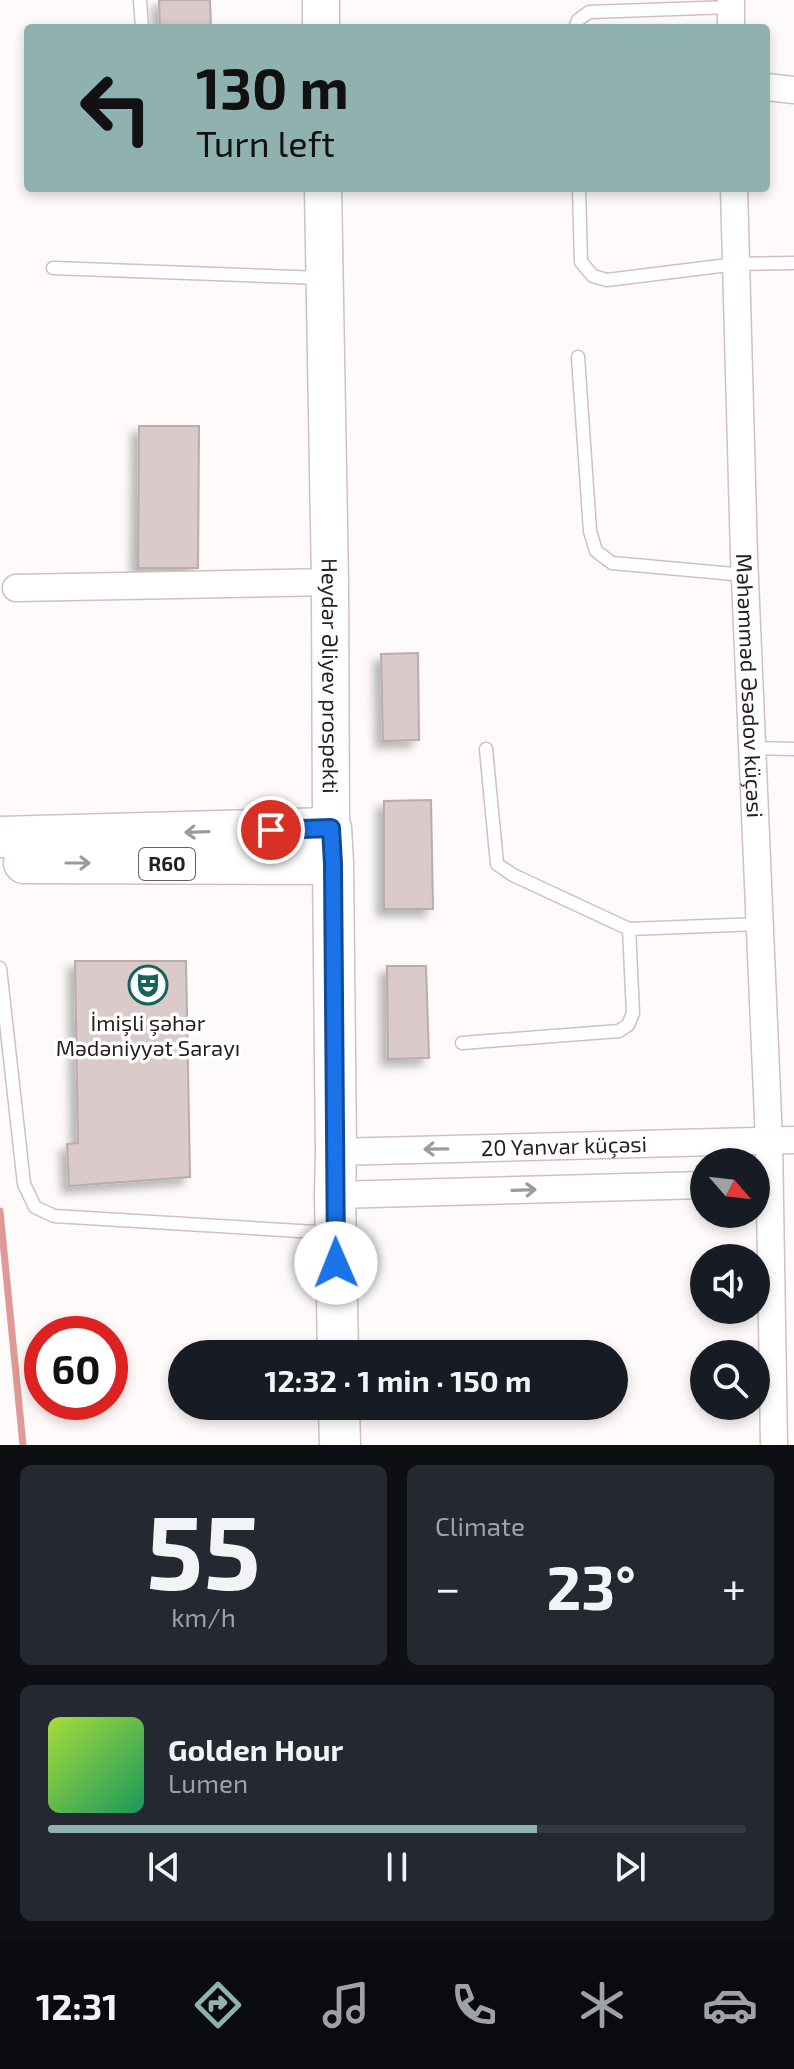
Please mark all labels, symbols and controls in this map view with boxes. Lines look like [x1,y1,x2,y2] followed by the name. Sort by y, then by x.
[196,53,349,120] text: 130 m
[64,56,168,160] icon: left
[196,121,335,164] text: Turn left
[732,553,769,818] street label: Məhəmməd Əsədov küçəsi
[318,558,345,794] street label: Heydər Əliyev prospekti
[237,796,305,864] pin
[249,808,293,852] icon: arrive
[184,824,211,840] one-way arrow
[139,848,195,880] road number: R60
[64,855,91,871] one-way arrow
[127,964,169,1006] theatre icon: İmişli şəhər Mədəniyyət Sarayı
[56,1009,240,1060] place label: İmişli şəhər Mədəniyyət Sarayı
[481,1130,647,1160] street label: 20 Yanvar küçəsi
[423,1142,450,1157] one-way arrow
[690,1148,770,1228] north arrow
[690,1148,770,1420] map controls
[510,1182,537,1197] one-way arrow
[294,1221,378,1305] position arrow
[690,1244,770,1324] button: sound
[24,1316,128,1420] speed limit sign: 60
[690,1340,770,1420] button: search
[264,1362,532,1398] text: 12:32 · 1 min · 150 m
[146,1486,261,1611] text: 55
[435,1510,525,1541] text: Climate
[546,1550,636,1622] text: 23°
[435,1560,461,1613] text: −
[722,1560,746,1613] text: +
[171,1601,236,1632] text: km/h
[168,1731,343,1767] text: Golden Hour
[168,1767,248,1798] text: Lumen
[142,1845,186,1889] icon: previous
[375,1845,419,1889] icon: pause
[608,1845,652,1889] icon: next
[190,1977,246,2033] icon: directions
[318,1977,374,2033] icon: music
[446,1977,502,2033] icon: phone
[574,1977,630,2033] icon: climate
[702,1977,758,2033] icon: car
[36,1984,118,2027] text: 12:31

